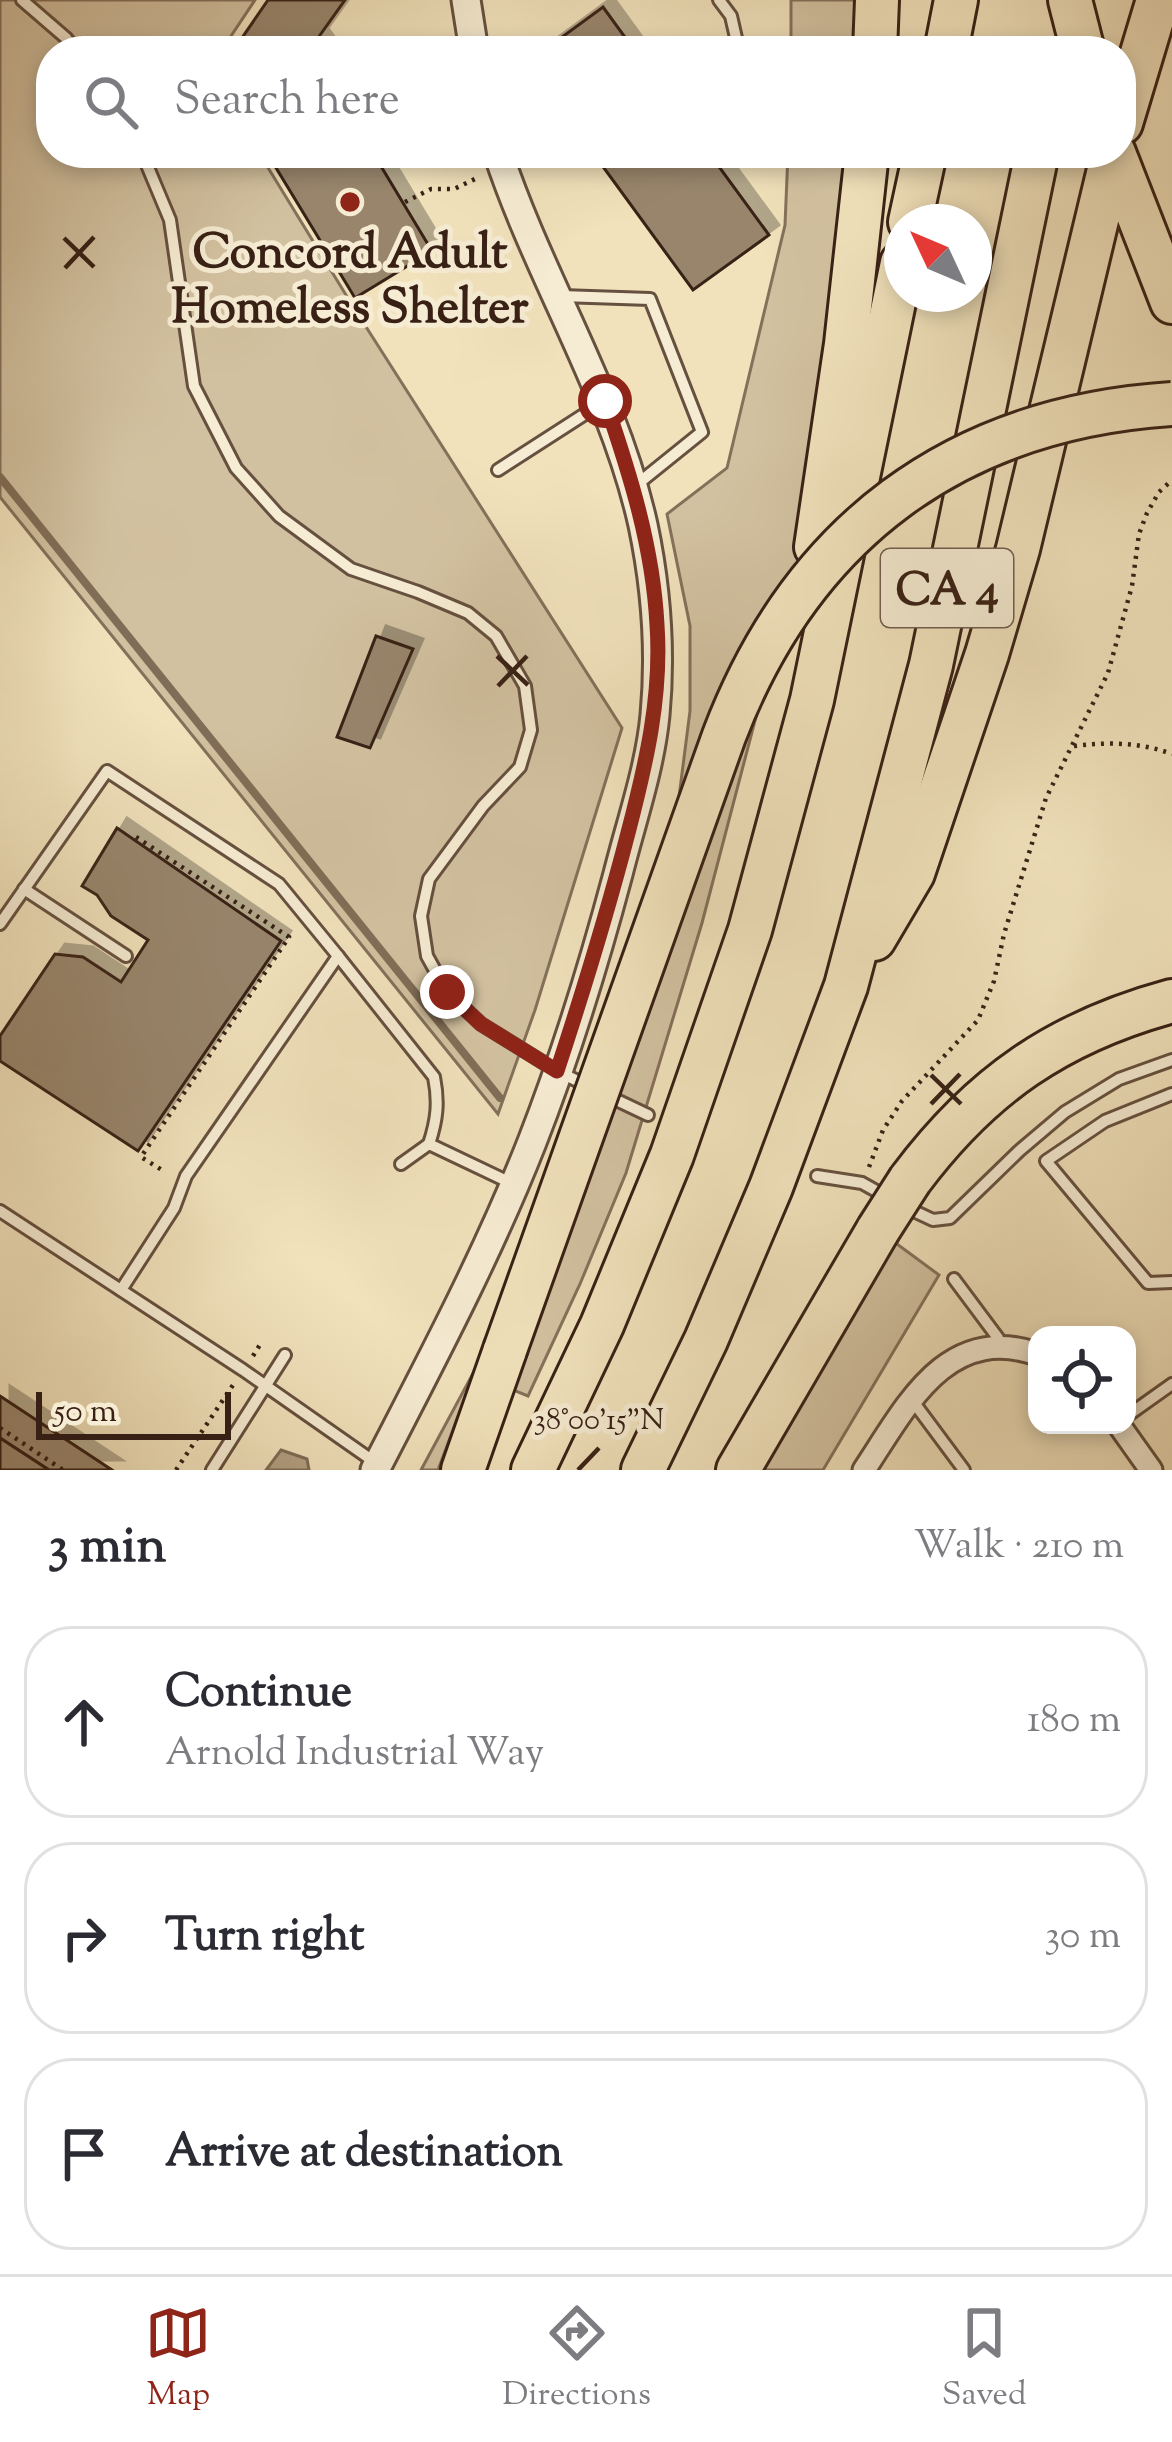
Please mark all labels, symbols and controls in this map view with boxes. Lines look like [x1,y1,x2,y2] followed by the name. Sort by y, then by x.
[36,36,1136,168] search box
[78,69,144,135] icon: search
[174,70,400,135] text: Search here
[337,189,363,215] marker: Concord Adult Homeless Shelter
[884,204,992,312] north arrow
[172,221,529,345] place label: Concord Adult Homeless Shelter
[578,374,632,428] route start
[881,549,1013,627] road number: CA 4
[420,965,474,1019] route end
[1028,1326,1136,1434] map controls
[1028,1326,1136,1434] button: locate
[36,1386,231,1439] scale bar
[54,1389,117,1437] text: 50 m
[534,1400,664,1443] text: 38°00'15"N
[48,1512,166,1585] text: 3 min
[914,1520,1124,1576] text: Walk · 210 m
[165,1662,352,1727] text: Continue
[51,1689,117,1755] icon: ahead
[1027,1694,1121,1750] text: 180 m
[165,1727,544,1783] text: Arnold Industrial Way
[51,1905,117,1971] icon: right
[165,1906,364,1971] text: Turn right
[1044,1910,1121,1966] text: 30 m
[51,2121,117,2187] icon: arrive
[165,2122,563,2187] text: Arrive at destination
[145,2300,211,2420] tab: Map
[502,2300,651,2420] tab: Directions
[942,2300,1027,2420] tab: Saved

